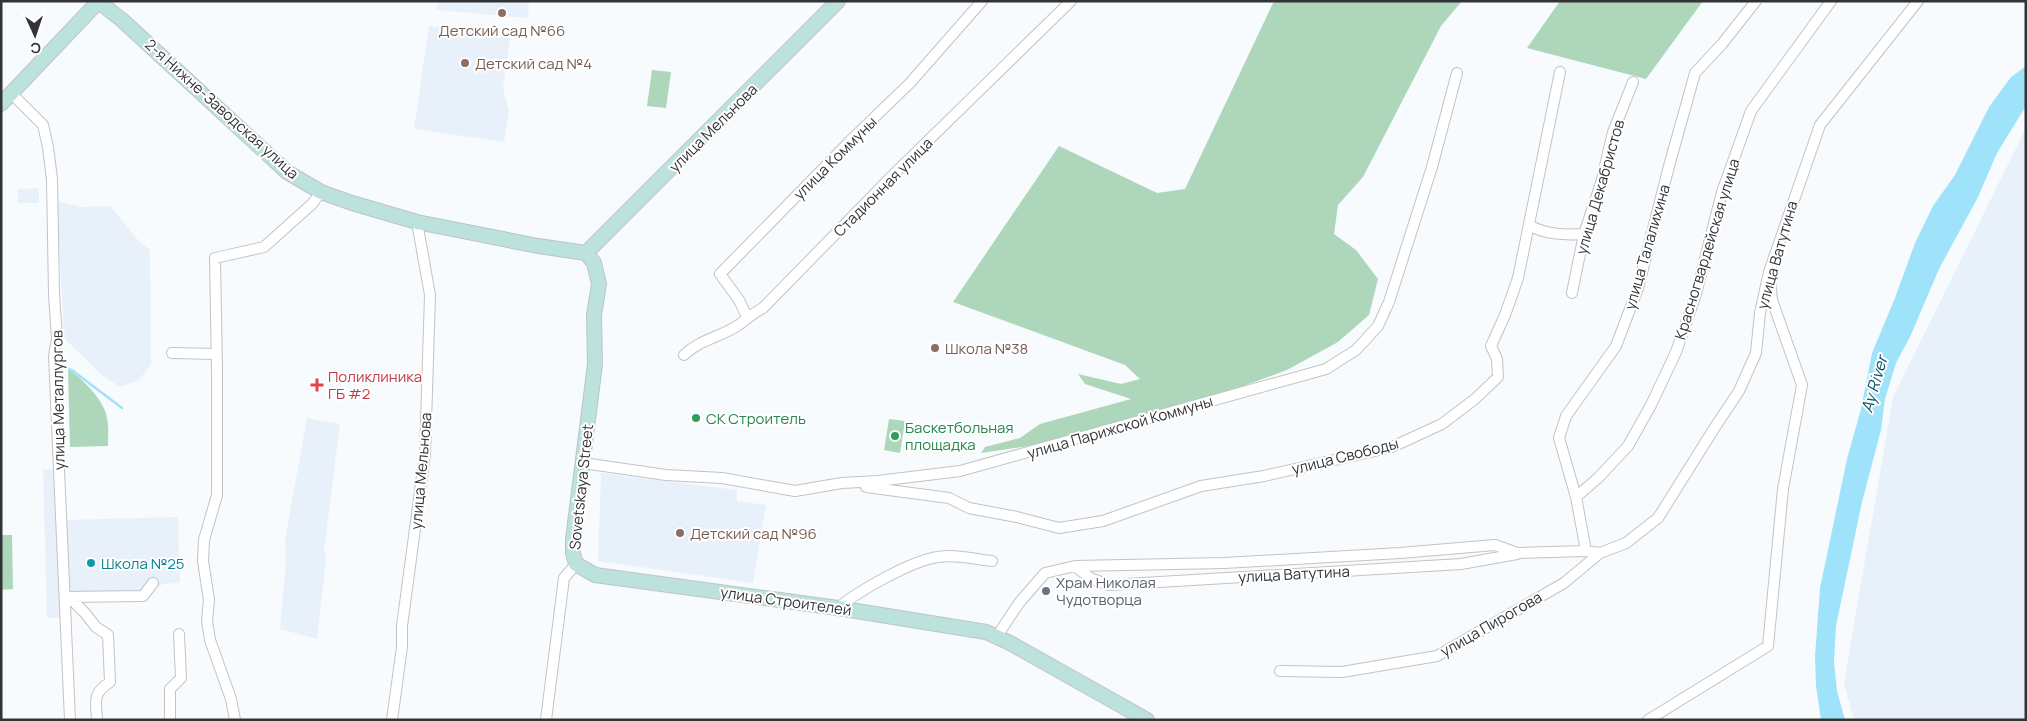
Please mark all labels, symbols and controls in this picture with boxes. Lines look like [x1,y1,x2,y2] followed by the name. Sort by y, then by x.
[496,7,508,19] marker: Детский сад №66
[10,10,60,60] north arrow
[439,20,565,41] place label: Детский сад №66
[141,34,303,184] street label: 2-я Нижне-Заводская улица
[30,39,41,58] text: С
[475,53,592,74] place label: Детский сад №4
[459,57,471,69] marker: Детский сад №4
[664,79,762,177] street label: улица Мельнова
[789,112,881,204] street label: улица Коммуны
[1571,117,1629,257] street label: улица Декабристов
[829,133,937,241] street label: Стадионная улица
[1669,156,1745,342] street label: Красногвардейская улица
[1619,182,1675,312] street label: улица Талалихина
[1752,198,1802,312] street label: улица Ватутина
[46,330,70,470] street label: улица Металлургов
[945,338,1028,359] place label: Школа №38
[929,342,941,354] marker: Школа №38
[1855,351,1893,415] water label: Ay River
[328,366,422,404] place label: Поликлиника ГБ #2
[310,378,324,392] marker: Поликлиника ГБ #2
[1025,390,1215,464] street label: улица Парижской Коммуны
[706,408,806,429] place label: СК Строитель
[405,412,437,530] street label: улица Мельнова
[690,412,702,424] marker: СК Строитель
[905,417,1014,455] place label: Баскетбольная площадка
[564,423,598,551] street label: Sovetskaya Street
[889,430,901,442] marker: Баскетбольная площадка
[1289,433,1401,479] street label: улица Свободы
[690,523,817,544] place label: Детский сад №96
[674,527,686,539] marker: Детский сад №96
[101,553,185,574] place label: Школа №25
[85,557,97,569] marker: Школа №25
[1238,561,1350,587] street label: улица Ватутина
[1056,572,1156,610] place label: Храм Николая Чудотворца
[719,581,853,621] street label: улица Строителей
[1040,585,1052,597] marker: Храм Николая Чудотворца
[1436,586,1546,662] street label: улица Пирогова

